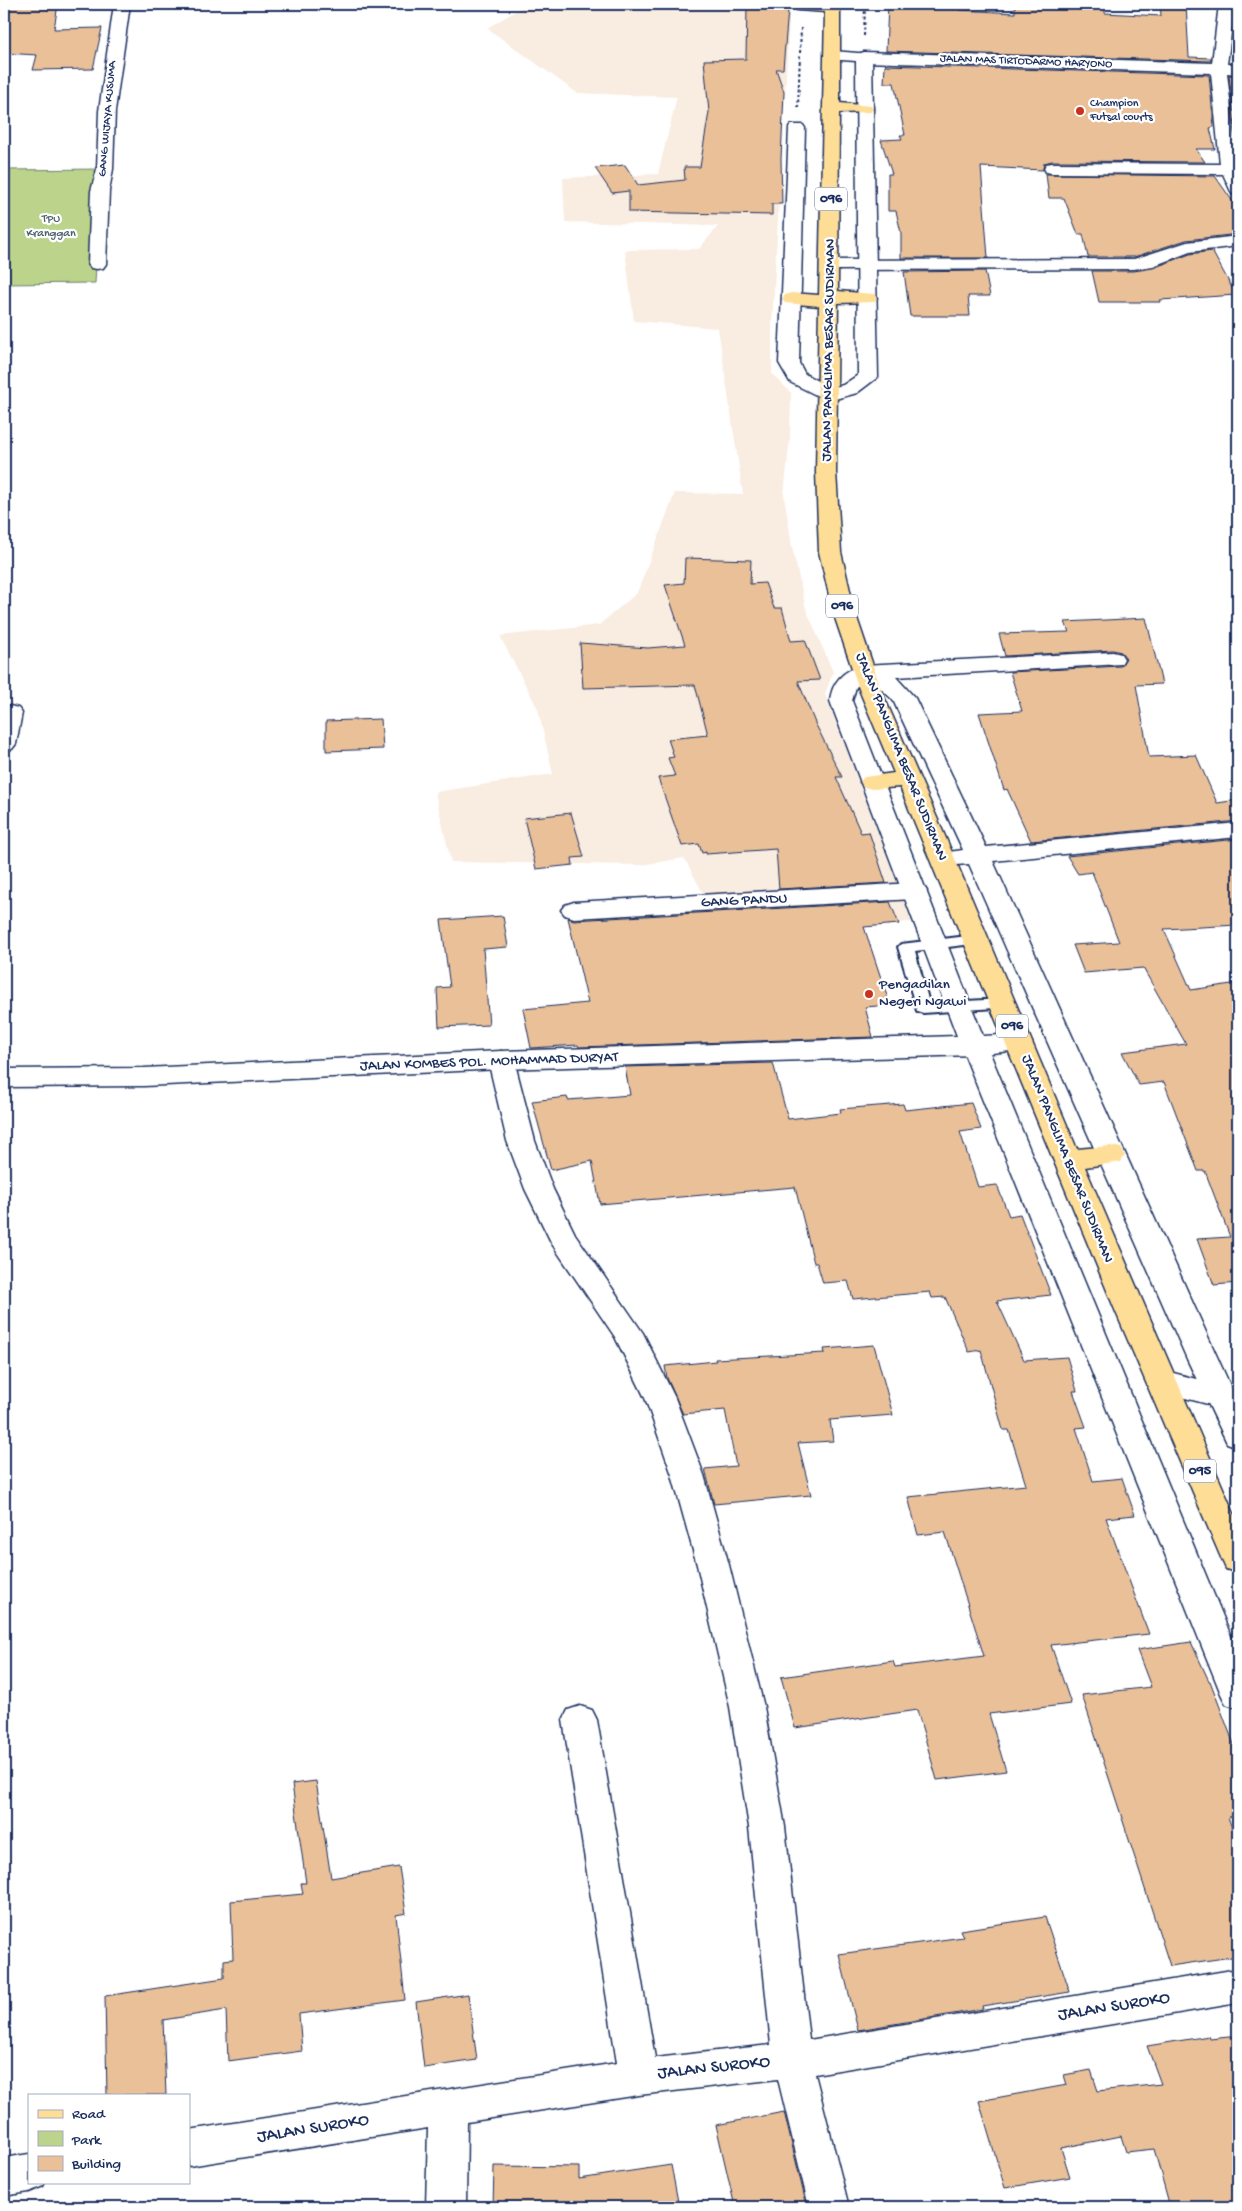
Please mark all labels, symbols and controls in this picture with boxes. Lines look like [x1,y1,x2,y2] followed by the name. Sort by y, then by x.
[939,52,1113,72] street label: JALAN MAS TIRTODARMO HARYONO
[96,60,120,178] street label: GANG WIJAYA KUSUMA
[1089,97,1153,125] place label: Champion Futsal courts
[1074,105,1086,117] marker: Champion Futsal courts
[815,188,847,210] road number: 096
[26,213,76,241] park label: TPU Kranggan
[818,238,840,462] street label: JALAN PANGLIMA BESAR SUDIRMAN
[826,594,858,618] road number: 096
[851,650,951,864] street label: JALAN PANGLIMA BESAR SUDIRMAN
[700,890,788,912] street label: GANG PANDU
[878,976,966,1011] place label: Pengadilan Negeri Ngawi
[863,988,875,1000] marker: Pengadilan Negeri Ngawi
[996,1014,1028,1038] road number: 096
[360,1048,620,1076] street label: JALAN KOMBES POL. MOHAMMAD DURYAT
[1017,1052,1117,1266] street label: JALAN PANGLIMA BESAR SUDIRMAN
[1184,1460,1216,1482] road number: 095
[1056,1988,1172,2026] street label: JALAN SUROKO
[657,2052,772,2084] street label: JALAN SUROKO
[28,2094,190,2184] legend
[72,2106,106,2124] text: Road
[255,2110,371,2148] street label: JALAN SUROKO
[71,2132,102,2150] text: Park
[71,2156,121,2174] text: Building

